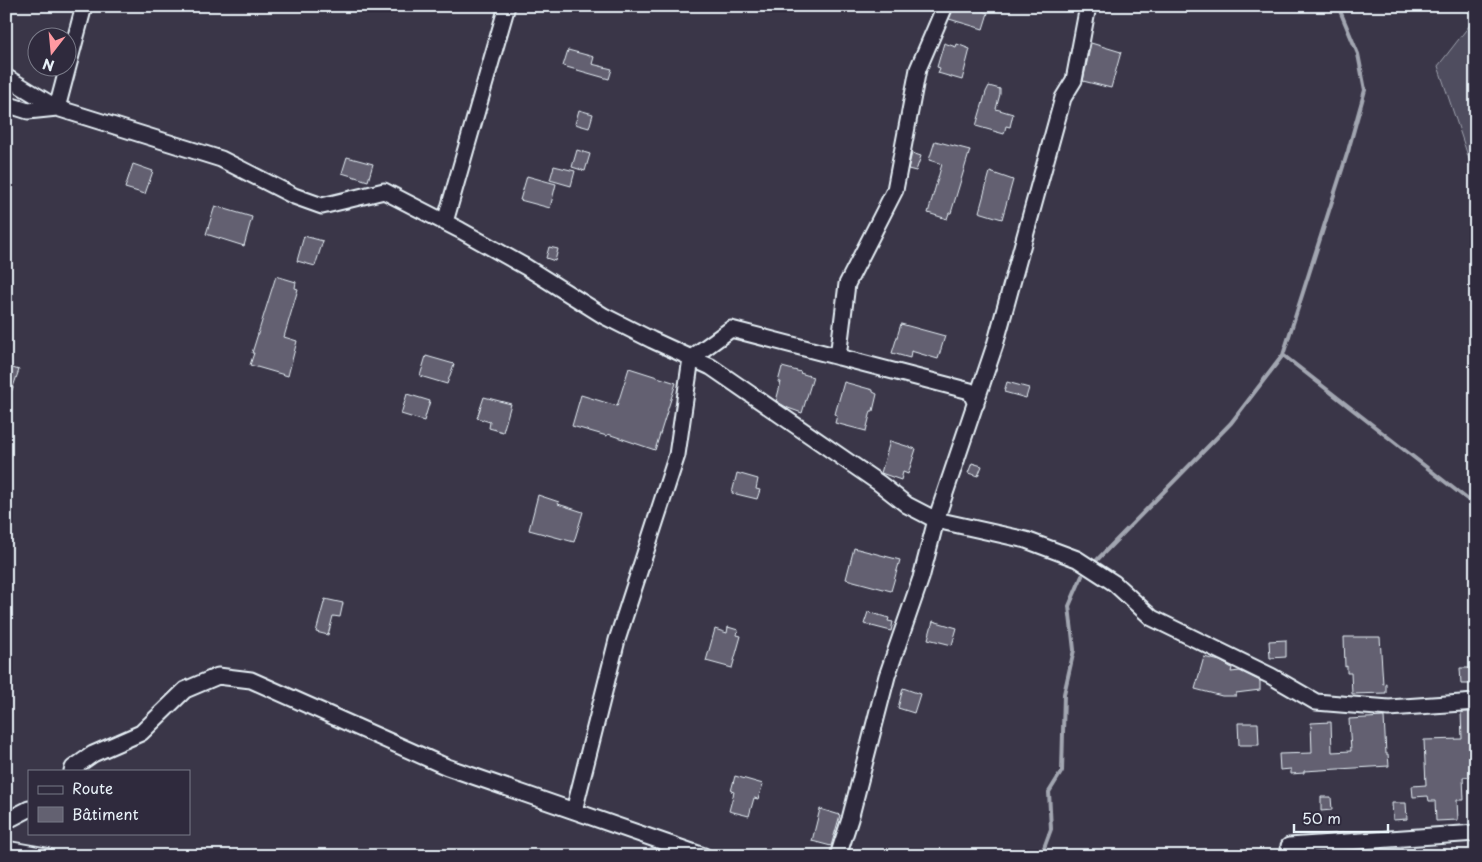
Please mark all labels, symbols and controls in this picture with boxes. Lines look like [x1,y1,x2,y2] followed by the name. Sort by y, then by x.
[28,28,78,78] north arrow
[40,53,57,77] text: N
[28,770,190,834] legend
[72,776,113,799] text: Route
[72,802,139,825] text: Bâtiment
[1294,802,1388,834] scale bar
[1302,806,1341,829] text: 50 m

